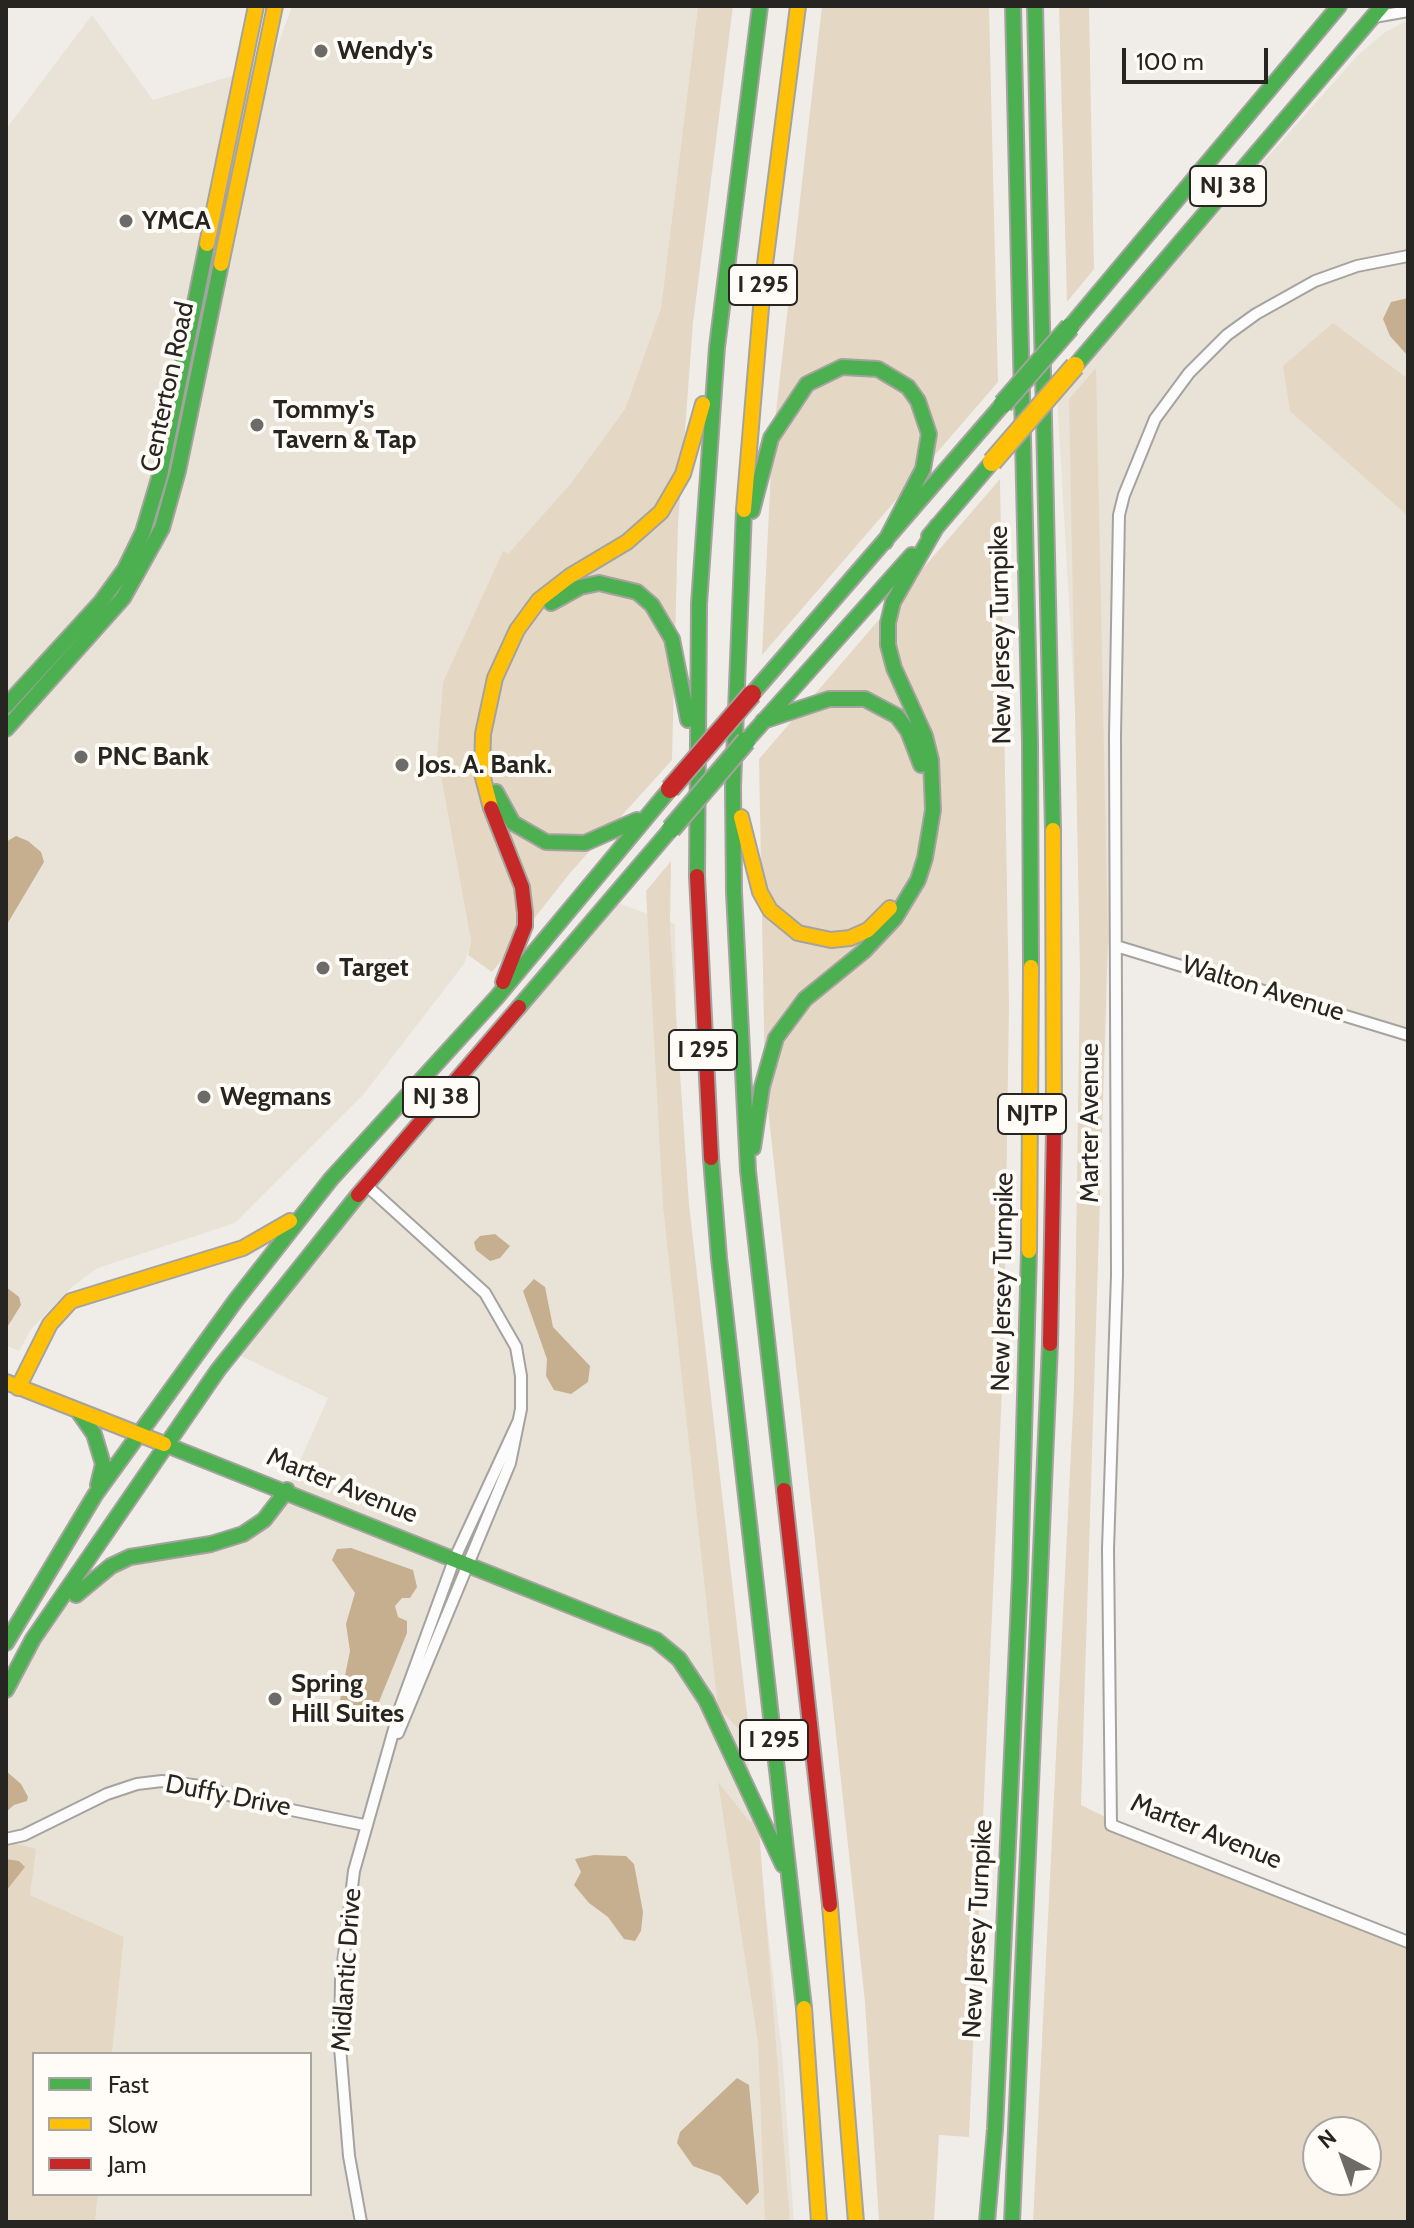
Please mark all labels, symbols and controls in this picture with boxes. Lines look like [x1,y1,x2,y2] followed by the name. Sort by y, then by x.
[1126,32,1272,82] scale bar
[337,35,433,67] place label: Wendy's
[312,42,330,60] marker: Wendy's
[1136,47,1204,76] text: 100 m
[1190,166,1266,206] road number: NJ 38
[142,205,211,237] place label: YMCA
[117,212,135,230] marker: YMCA
[729,265,797,305] road number: I 295
[135,299,201,475] street label: Centerton Road
[273,394,416,456] place label: Tommy's Tavern & Tap
[248,416,266,434] marker: Tommy's Tavern & Tap
[983,525,1019,745] street label: New Jersey Turnpike
[97,741,209,773] place label: PNC Bank
[72,748,90,766] marker: PNC Bank
[418,749,552,781] place label: Jos. A. Bank.
[393,756,411,774] marker: Jos. A. Bank.
[1178,950,1348,1028] street label: Walton Avenue
[339,952,409,984] place label: Target
[314,959,332,977] marker: Target
[669,1030,737,1070] road number: I 295
[1074,1043,1106,1203] street label: Marter Avenue
[403,1077,479,1117] road number: NJ 38
[220,1081,331,1113] place label: Wegmans
[195,1088,213,1106] marker: Wegmans
[998,1094,1066,1134] road number: NJTP
[985,1172,1021,1392] street label: New Jersey Turnpike
[262,1442,422,1530] street label: Marter Avenue
[291,1668,404,1730] place label: Spring Hill Suites
[266,1690,284,1708] marker: Spring Hill Suites
[740,1720,808,1760] road number: I 295
[163,1769,293,1823] street label: Duffy Drive
[1126,1788,1286,1876] street label: Marter Avenue
[957,1819,999,2039] street label: New Jersey Turnpike
[326,1887,368,2053] street label: Midlantic Drive
[32,2052,312,2196] legend
[108,2070,149,2099] text: Fast
[108,2110,158,2139] text: Slow
[1302,2116,1382,2196] north arrow
[1313,2124,1342,2154] text: N
[108,2150,146,2179] text: Jam

